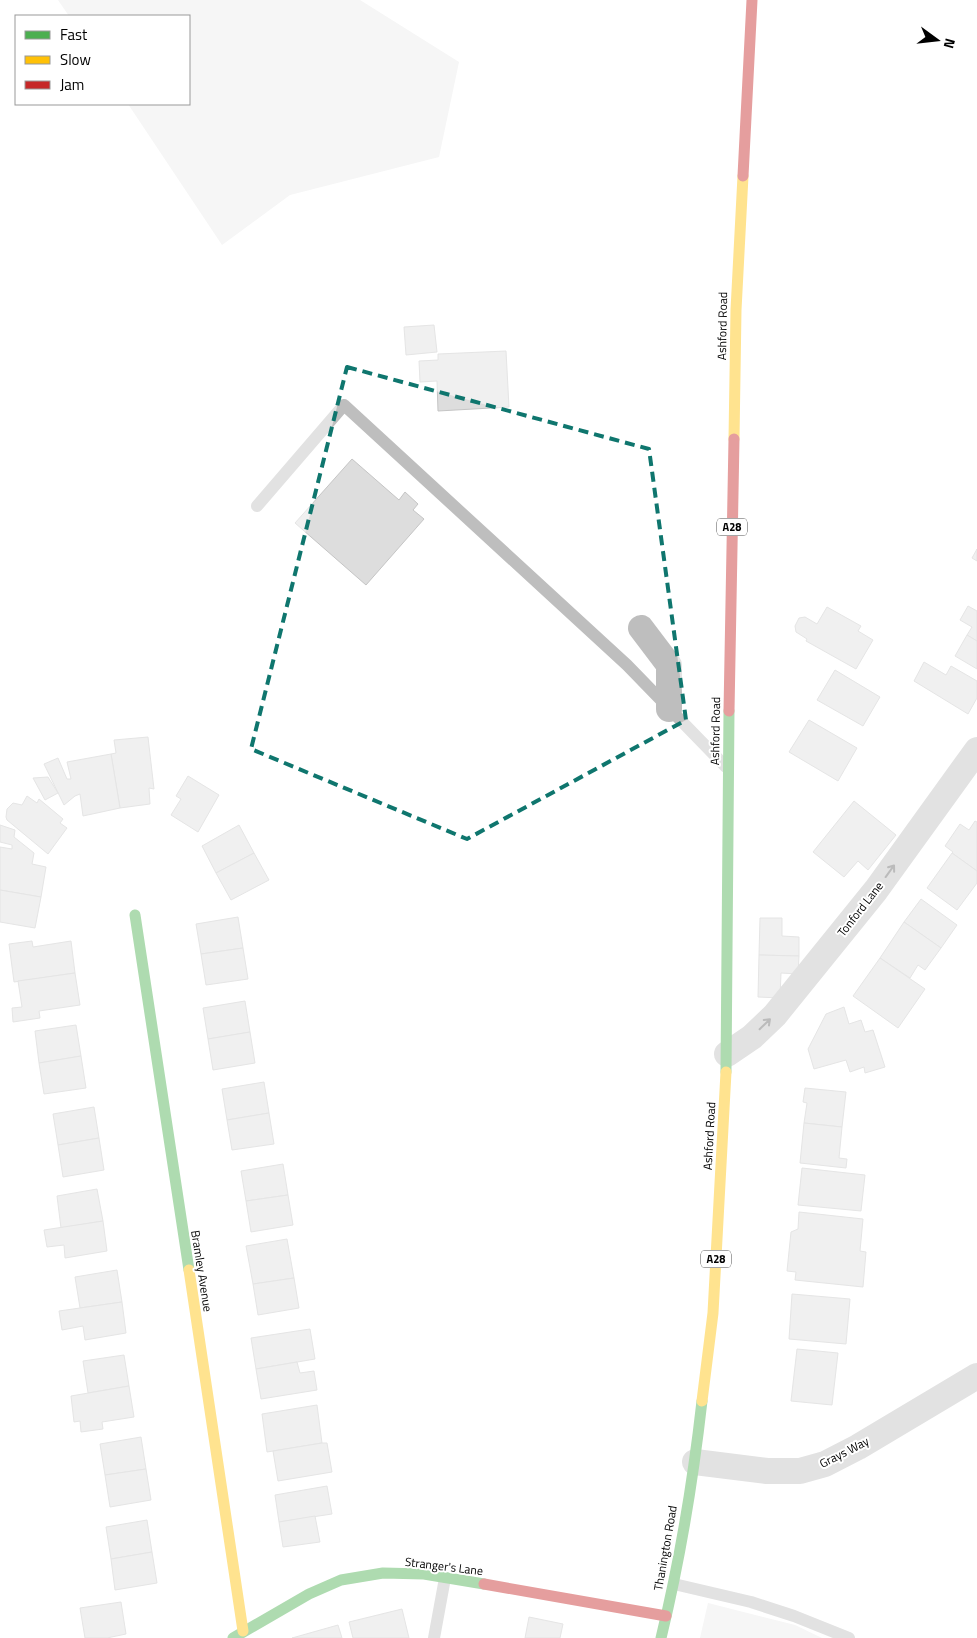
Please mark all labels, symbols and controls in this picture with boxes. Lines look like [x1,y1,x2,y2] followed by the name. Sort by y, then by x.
[15,15,190,105] legend
[912,15,962,65] north arrow
[60,23,88,46] text: Fast
[939,36,961,51] text: N
[60,48,91,71] text: Slow
[60,73,84,96] text: Jam
[712,292,732,360] street label: Ashford Road
[717,518,747,536] road number: A28
[705,697,725,765] street label: Ashford Road
[885,864,895,878] one-way arrow
[832,877,888,941] street label: Tonford Lane
[759,1018,772,1030] one-way arrow
[698,1101,720,1171] street label: Ashford Road
[186,1229,218,1313] street label: Bramley Avenue
[701,1250,731,1268] road number: A28
[816,1431,872,1473] street label: Grays Way
[648,1504,682,1592] street label: Thanington Road
[404,1552,484,1580] street label: Stranger's Lane

